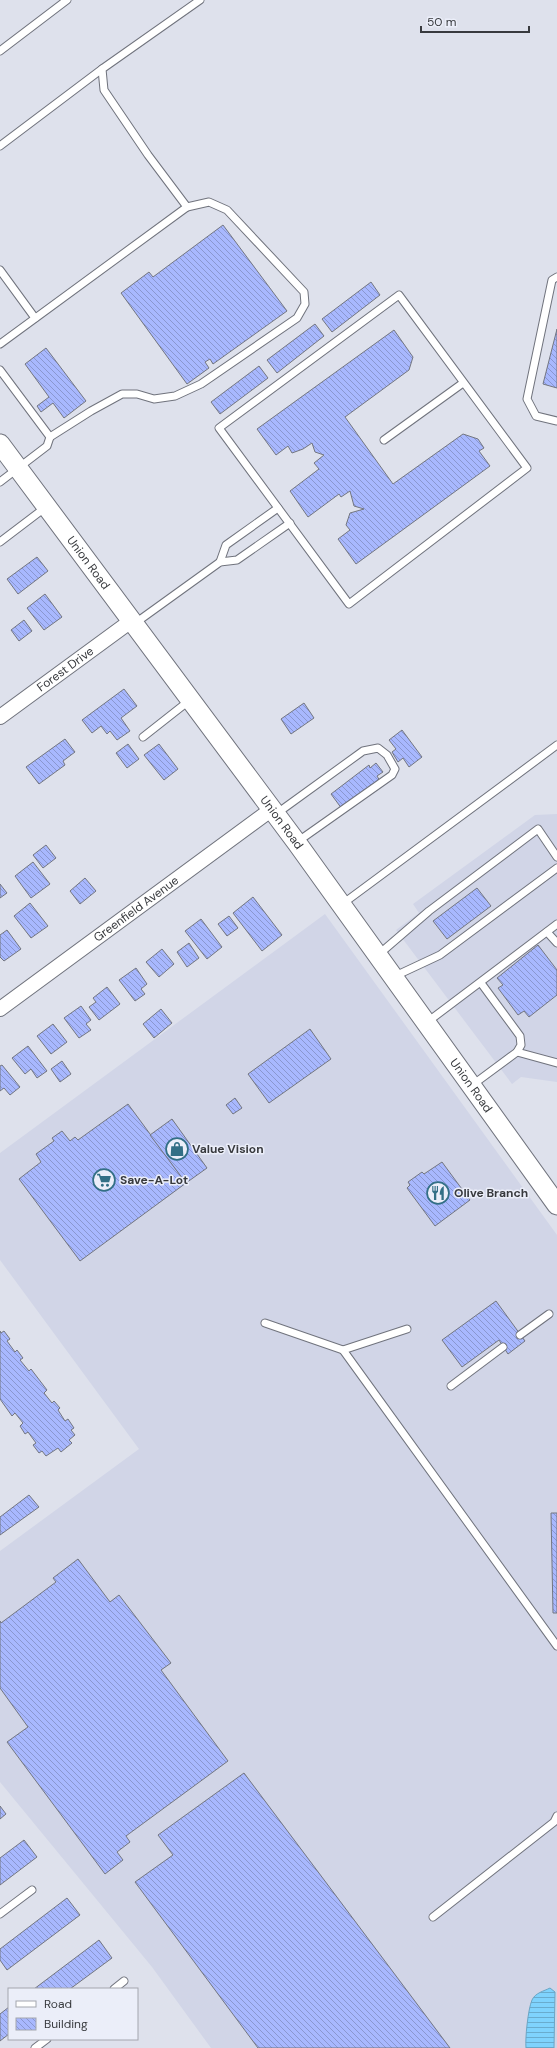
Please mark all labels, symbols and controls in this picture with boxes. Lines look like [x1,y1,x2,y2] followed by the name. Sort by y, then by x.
[421,8,529,34] scale bar
[427,14,456,30] text: 50 m
[63,533,114,593] street label: Union Road
[34,643,97,695] street label: Forest Drive
[257,793,307,853] street label: Union Road
[90,872,182,945] street label: Greenfield Avenue
[446,1055,496,1116] street label: Union Road
[164,1136,190,1162] shop icon: Value Vision
[192,1141,264,1157] place label: Value Vision
[91,1167,117,1193] supermarket icon: Save-A-Lot
[120,1172,188,1188] place label: Save-A-Lot
[425,1180,451,1206] restaurant icon: Olive Branch
[454,1185,528,1201] place label: Olive Branch
[8,1988,138,2040] legend
[44,1996,72,2012] text: Road
[44,2016,88,2032] text: Building

